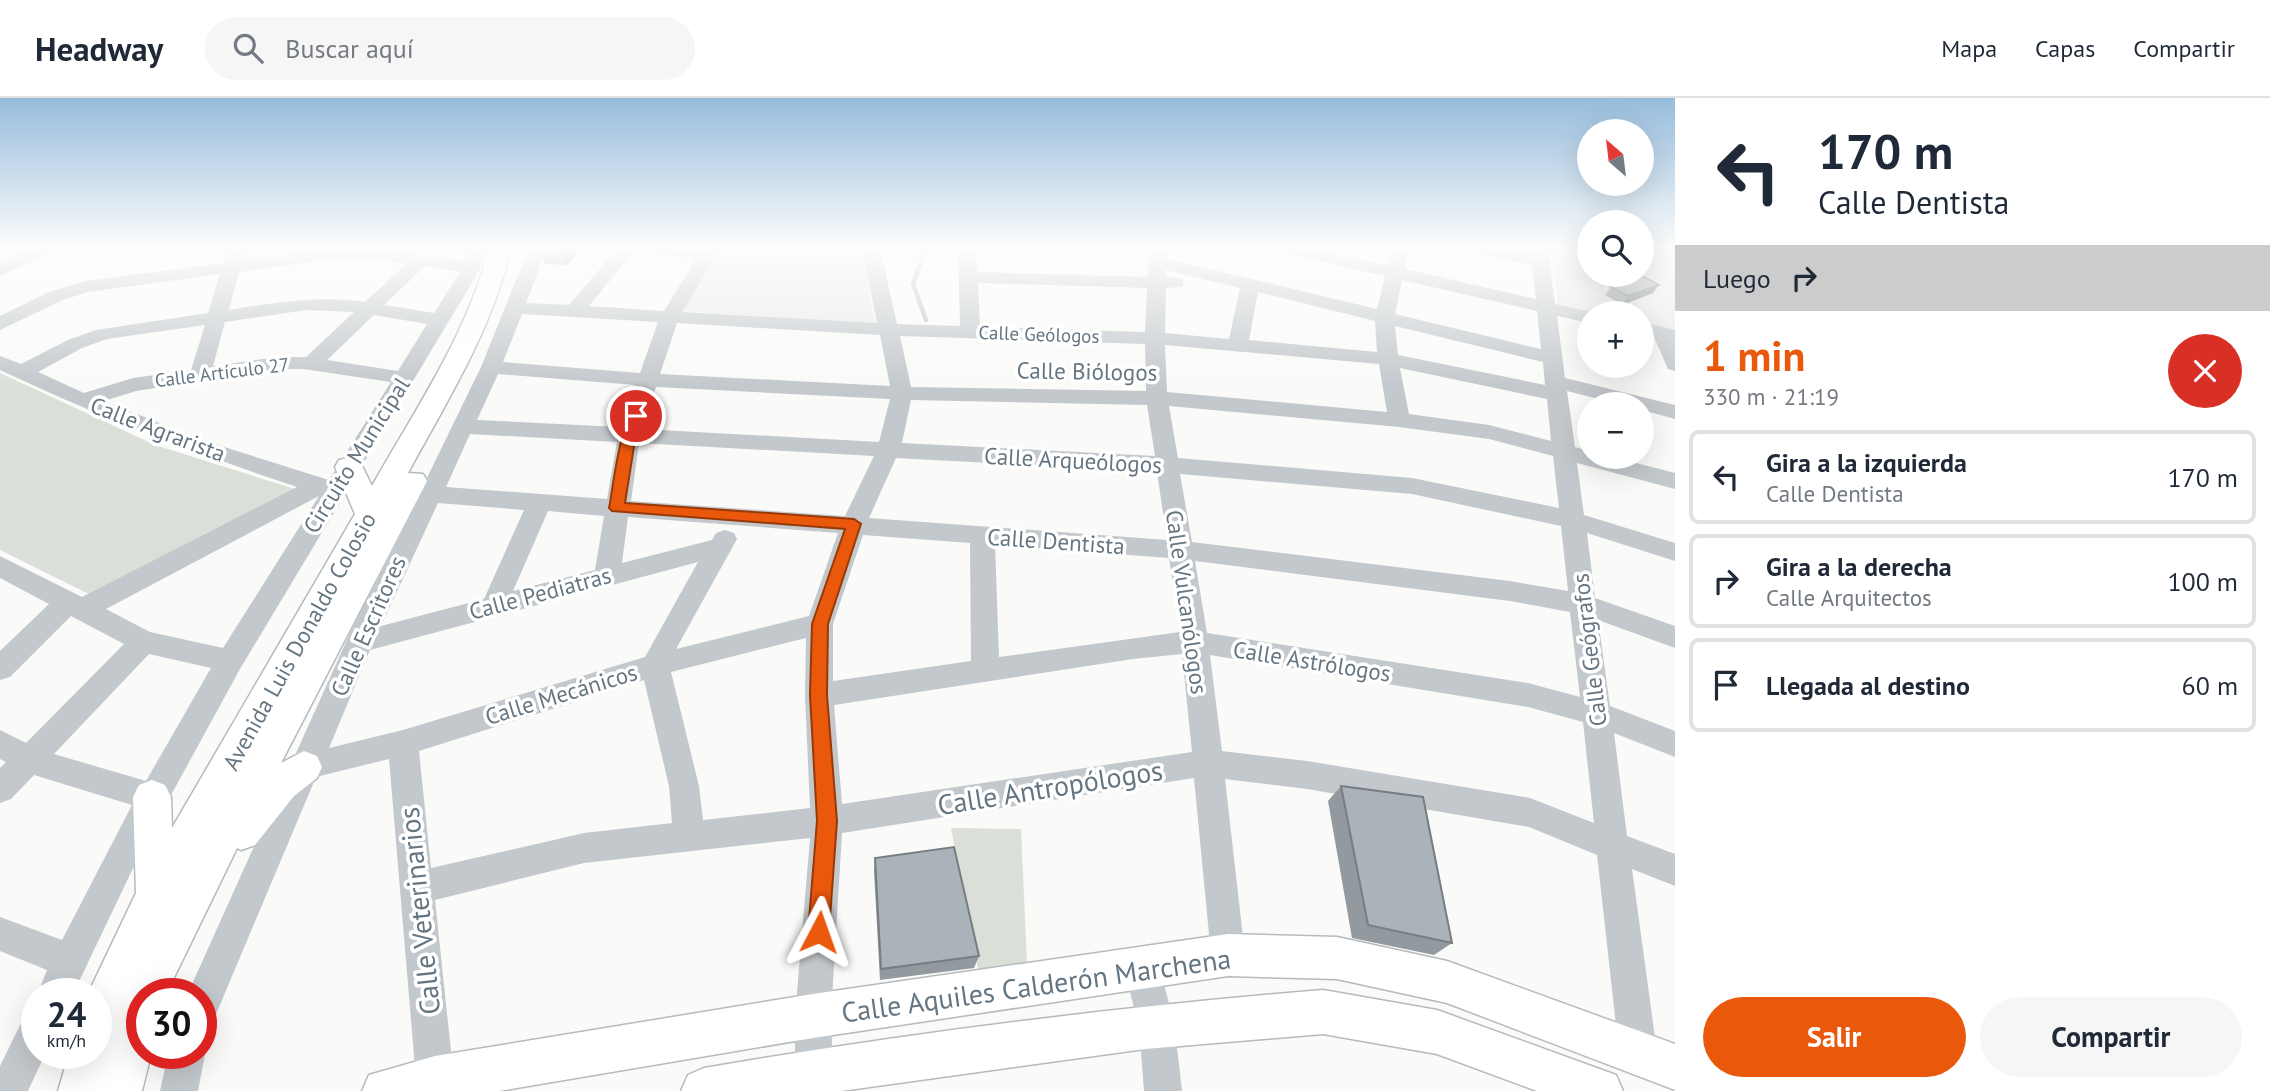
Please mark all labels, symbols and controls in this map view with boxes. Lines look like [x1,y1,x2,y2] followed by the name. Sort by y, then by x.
[205,17,695,80] search box
[35,27,163,70] text: Headway
[229,29,267,67] icon: search
[285,32,414,65] text: Buscar aquí
[1941,33,1997,64] text: Mapa
[2035,33,2095,64] text: Capas
[2133,33,2235,64] text: Compartir
[1577,119,1654,196] north arrow
[1577,119,1654,469] map controls
[1818,119,1953,183] text: 170 m
[1703,126,1794,217] icon: left
[1818,181,2009,223] text: Calle Dentista
[1577,210,1654,287] button: search
[1785,259,1823,297] icon: right
[1703,262,1771,295] text: Luego
[1577,301,1654,378] button: +
[978,320,1100,348] street label: Calle Geólogos
[1703,328,1805,383] text: 1 min
[2168,334,2242,408] button: close
[153,352,291,392] street label: Calle Artículo 27
[1016,355,1158,387] street label: Calle Biólogos
[296,371,416,538] street label: Circuito Municipal
[1703,382,1839,411] text: 330 m · 21:19
[606,386,666,446] pin
[86,390,230,468] street label: Calle Agrarista
[1577,392,1654,469] button: −
[617,397,655,435] icon: arrive
[983,441,1163,479] street label: Calle Arqueólogos
[1766,446,1967,479] text: Gira a la izquierda
[1707,458,1745,496] icon: left
[2167,461,2238,494] text: 170 m
[1766,479,1904,508] text: Calle Dentista
[216,507,382,775] street label: Avenida Luis Donaldo Colosio
[1160,508,1214,696] street label: Calle Vulcanólogos
[986,522,1126,560] street label: Calle Dentista
[1766,550,1952,583] text: Gira a la derecha
[324,551,412,701] street label: Calle Escritores
[466,560,614,626] street label: Calle Pediatras
[1707,562,1745,600] icon: right
[2167,565,2238,598] text: 100 m
[1565,572,1613,728] street label: Calle Geógrafos
[1766,583,1932,612] text: Calle Arquitectos
[1231,634,1393,688] street label: Calle Astrólogos
[481,657,641,731] street label: Calle Mecánicos
[1707,666,1745,704] icon: arrive
[1766,669,1970,702] text: Llegada al destino
[2182,669,2238,702] text: 60 m
[935,751,1165,823] street label: Calle Antropólogos
[390,805,448,1017] street label: Calle Veterinarios
[782,895,856,969] position arrow
[839,939,1233,1031] street label: Calle Aquiles Calderón Marchena
[126,978,217,1069] speed limit sign: 30
[47,991,86,1037] text: 24
[1703,997,1966,1077] button: Salir
[1980,997,2242,1077] button: Compartir
[47,1029,86,1052] text: km/h

